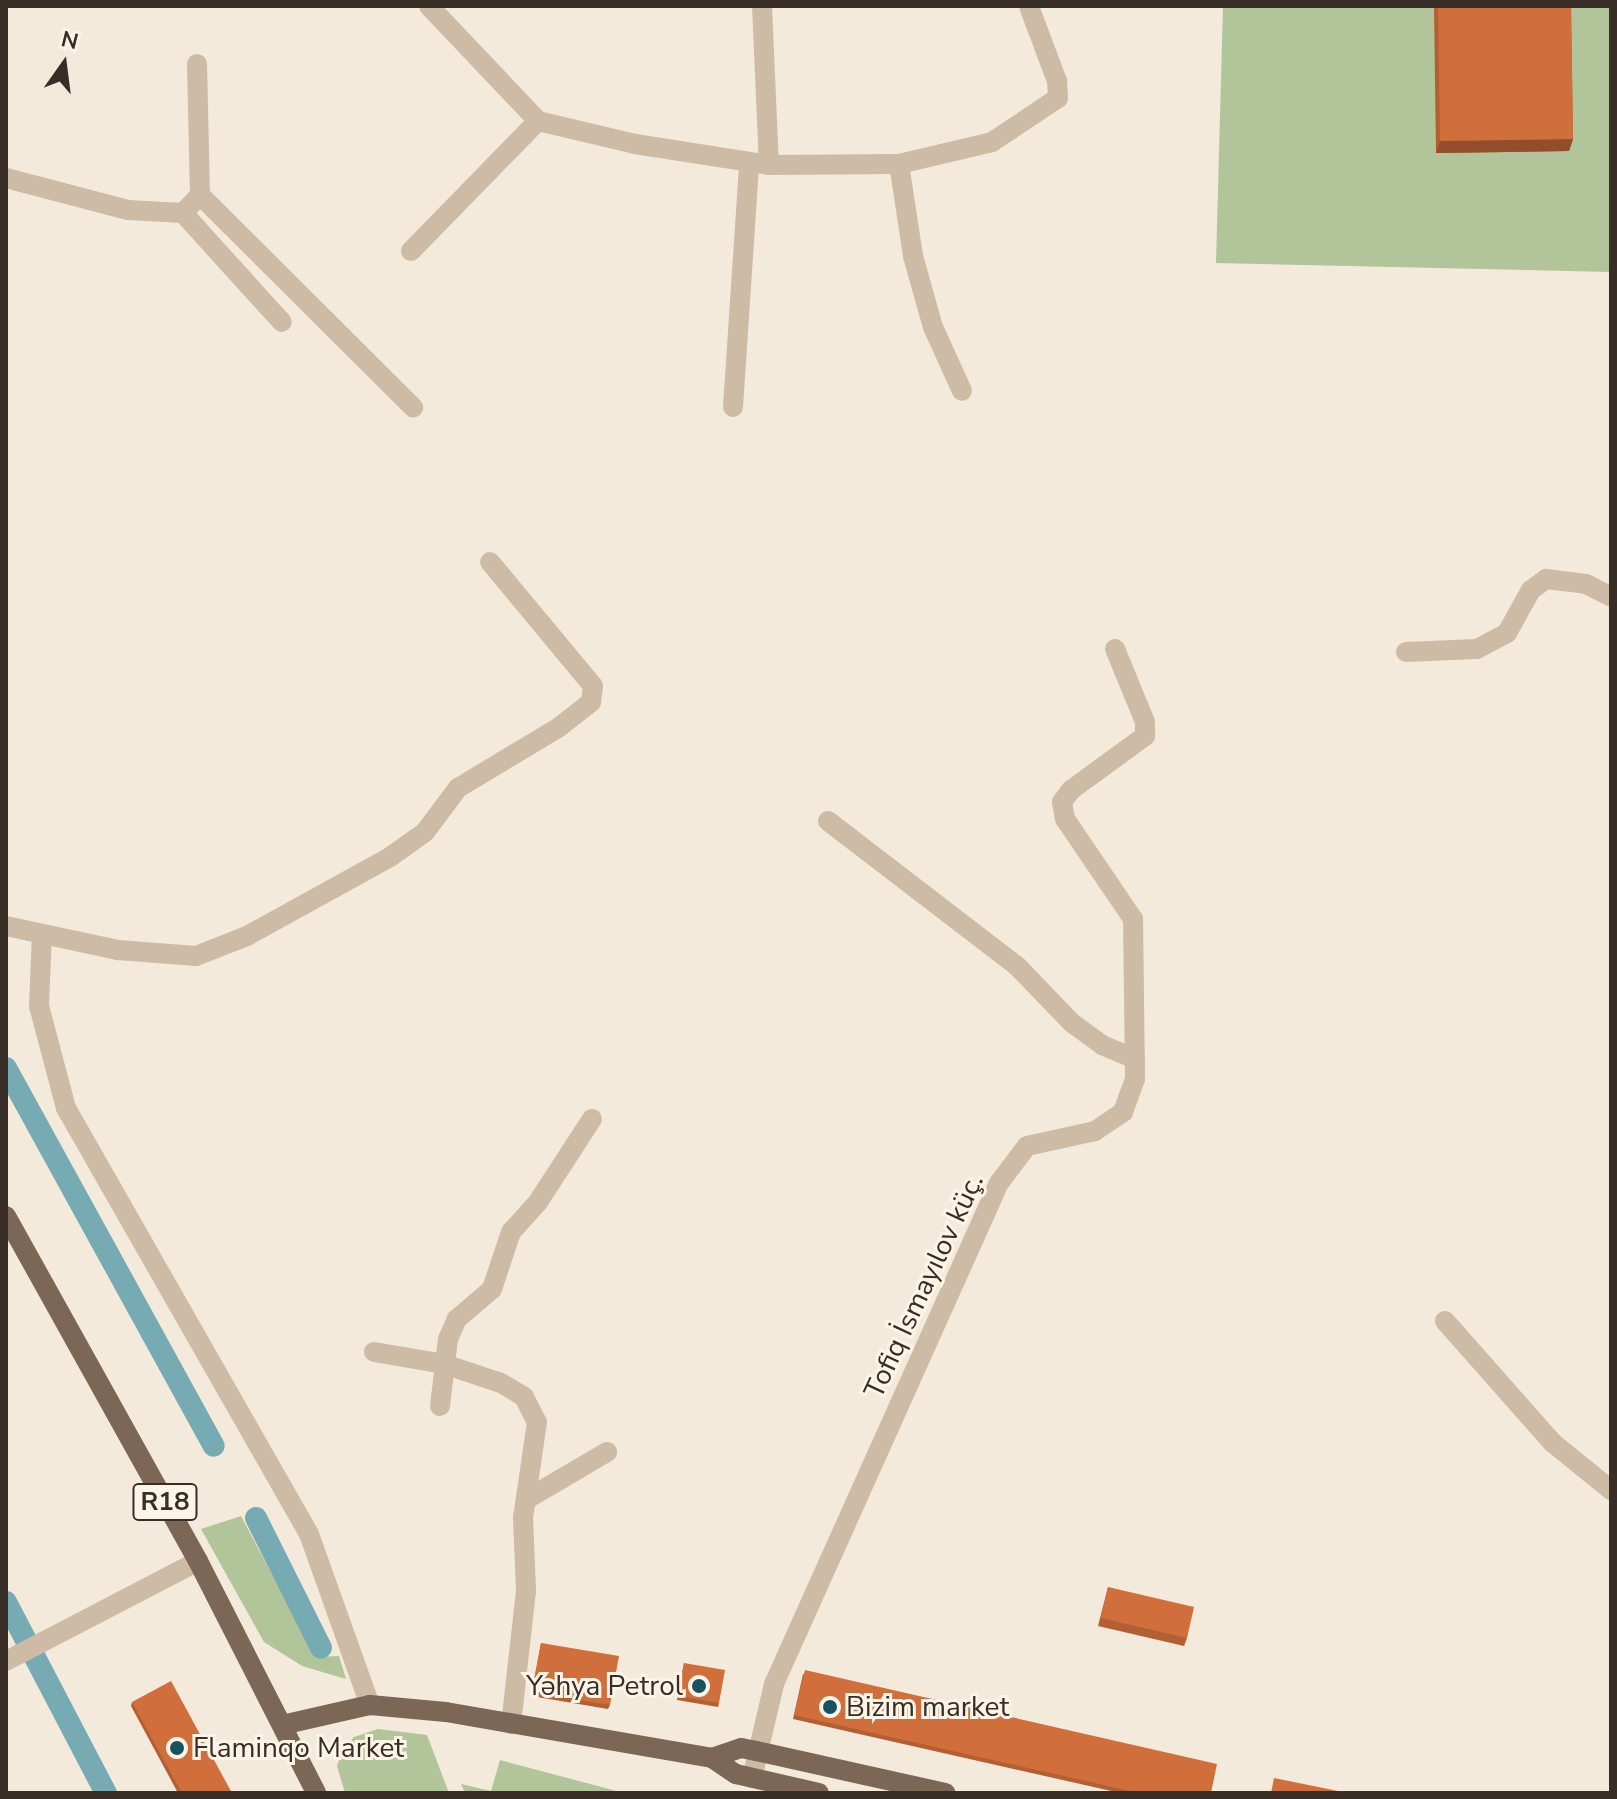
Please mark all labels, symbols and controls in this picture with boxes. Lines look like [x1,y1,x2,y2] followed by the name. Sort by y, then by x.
[24,24,104,104] north arrow
[58,24,81,57] text: N
[857,1168,991,1404] street label: Tofiq İsmayılov küç.
[131,1480,199,1524] road number: R18
[526,1669,683,1703] place label: Yəhya Petrol
[690,1677,708,1695] marker: Yəhya Petrol
[846,1690,1009,1724] place label: Bizim market
[821,1698,839,1716] marker: Bizim market
[193,1731,404,1765] place label: Flaminqo Market
[168,1739,186,1757] marker: Flaminqo Market

